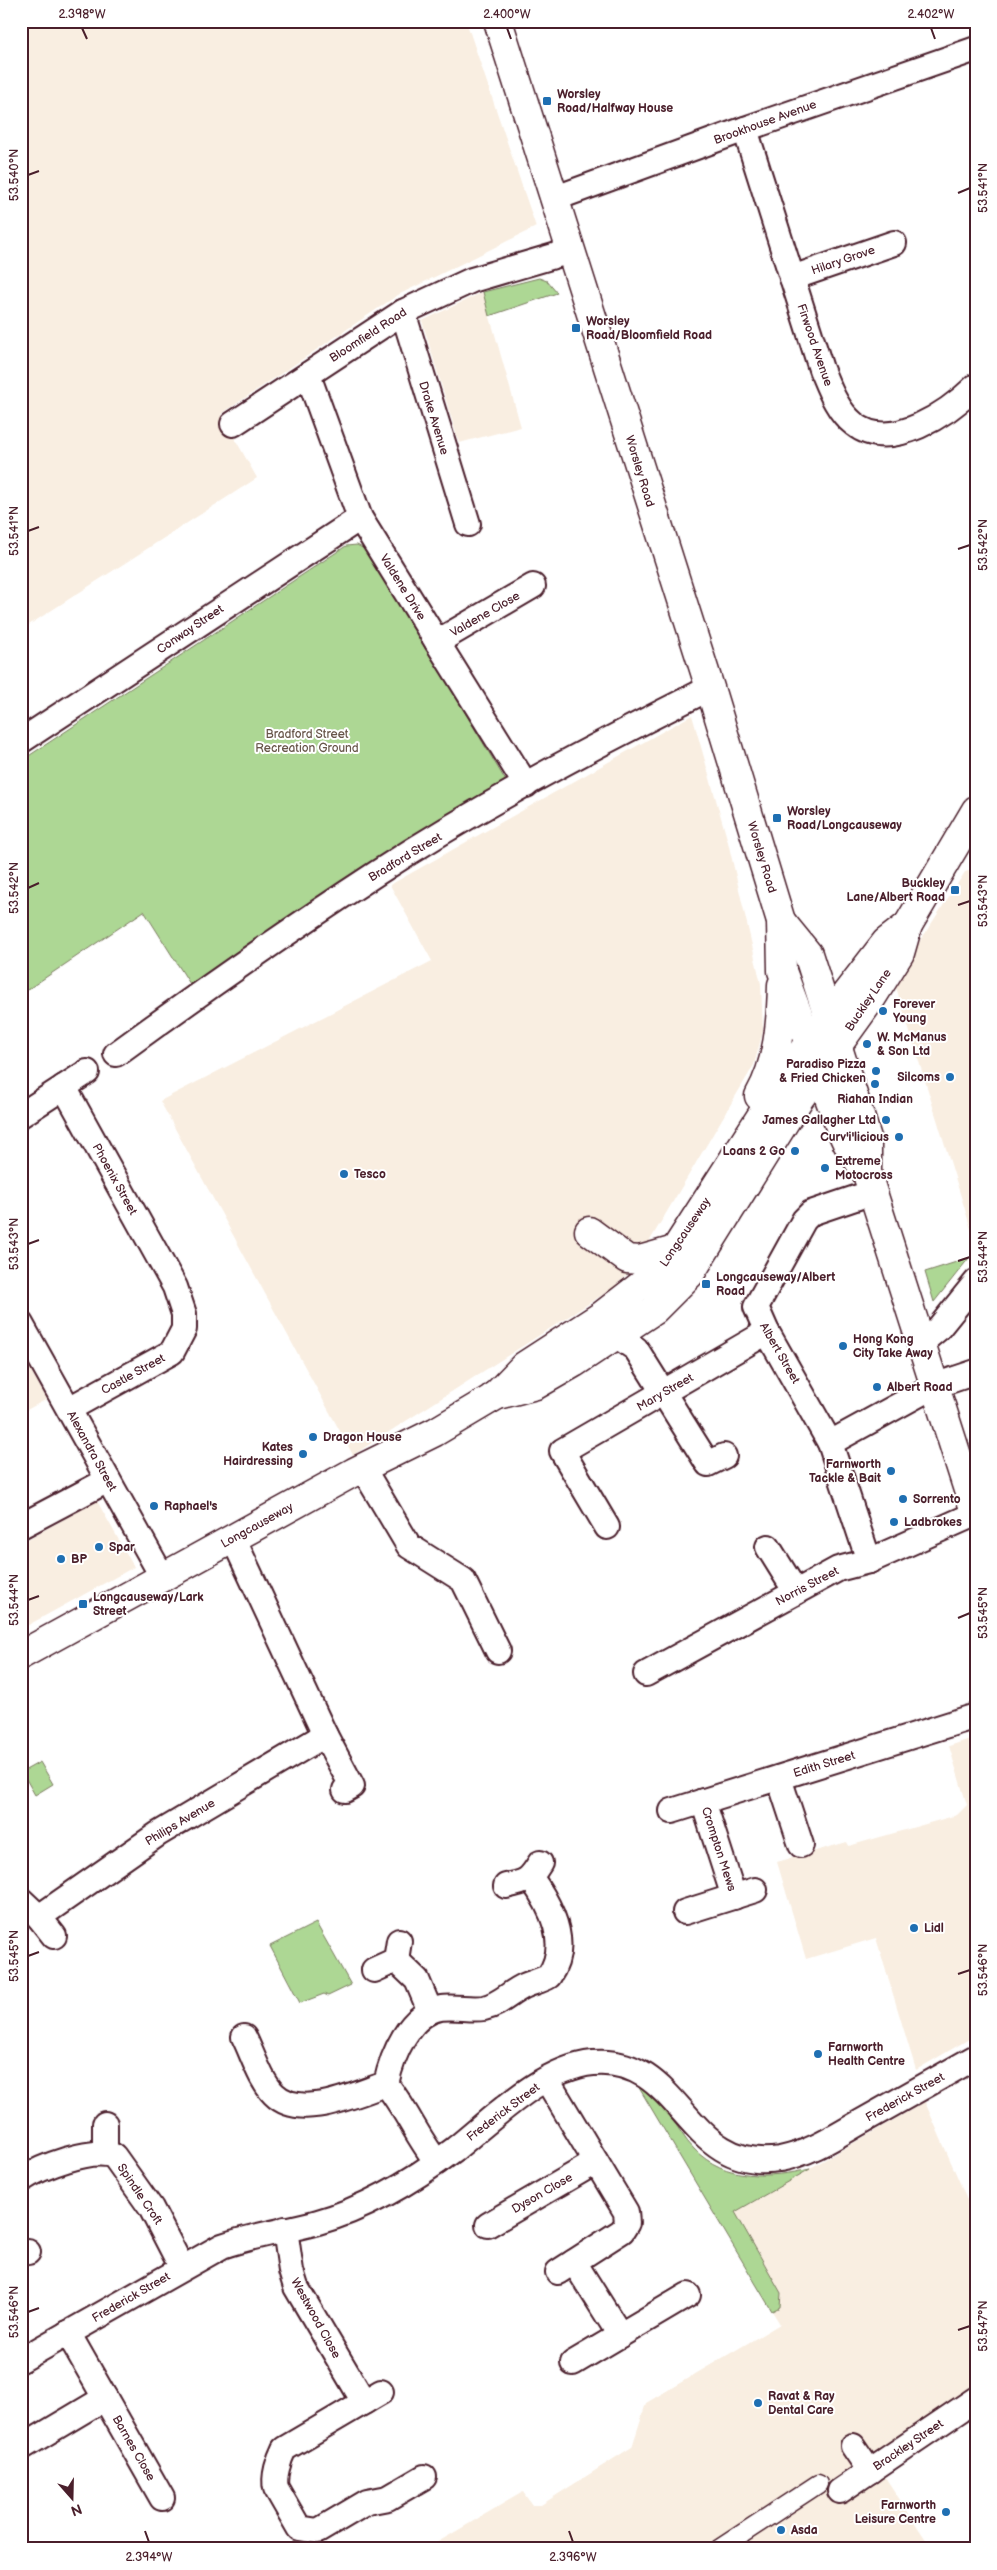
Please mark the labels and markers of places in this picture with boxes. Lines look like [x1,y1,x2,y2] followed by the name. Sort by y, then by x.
[557,87,673,116] place label: Worsley Road/Halfway House
[541,95,553,107] marker: Worsley Road/Halfway House
[586,314,712,343] place label: Worsley Road/Bloomfield Road
[570,322,582,334] marker: Worsley Road/Bloomfield Road
[787,804,902,833] place label: Worsley Road/Longcauseway
[771,812,783,824] marker: Worsley Road/Longcauseway
[847,876,946,905] place label: Buckley Lane/Albert Road
[949,884,961,896] marker: Buckley Lane/Albert Road
[893,997,936,1026] place label: Forever Young
[877,1005,889,1017] marker: Forever Young
[877,1030,947,1059] place label: W. McManus & Son Ltd
[861,1038,873,1050] marker: W. McManus & Son Ltd
[779,1057,866,1086] place label: Paradiso Pizza & Fried Chicken
[870,1065,882,1077] marker: Paradiso Pizza & Fried Chicken
[897,1070,940,1085] place label: Silcoms
[944,1071,956,1083] marker: Silcoms
[869,1078,881,1090] marker: Riahan Indian
[837,1092,913,1107] place label: Riahan Indian
[762,1113,876,1128] place label: James Gallagher Ltd
[880,1114,892,1126] marker: James Gallagher Ltd
[820,1130,889,1145] place label: Curv'i'licious
[893,1131,905,1143] marker: Curv'i'licious
[723,1144,785,1159] place label: Loans 2 Go
[789,1145,801,1157] marker: Loans 2 Go
[835,1154,893,1183] place label: Extreme Motocross
[819,1162,831,1174] marker: Extreme Motocross
[354,1167,386,1182] place label: Tesco
[338,1168,350,1180] marker: Tesco
[716,1270,835,1299] place label: Longcauseway/Albert Road
[700,1278,712,1290] marker: Longcauseway/Albert Road
[853,1332,933,1361] place label: Hong Kong City Take Away
[837,1340,849,1352] marker: Hong Kong City Take Away
[886,1380,953,1395] place label: Albert Road
[871,1381,883,1393] marker: Albert Road
[323,1430,402,1445] place label: Dragon House
[307,1431,319,1443] marker: Dragon House
[223,1440,293,1469] place label: Kates Hairdressing
[297,1448,309,1460] marker: Kates Hairdressing
[809,1457,881,1486] place label: Farnworth Tackle & Bait
[885,1465,897,1477] marker: Farnworth Tackle & Bait
[913,1492,961,1507] place label: Sorrento
[897,1493,909,1505] marker: Sorrento
[164,1499,218,1514] place label: Raphael's
[148,1500,160,1512] marker: Raphael's
[904,1515,962,1530] place label: Ladbrokes
[888,1516,900,1528] marker: Ladbrokes
[109,1540,135,1555] place label: Spar
[93,1541,105,1553] marker: Spar
[71,1552,87,1567] place label: BP
[55,1553,67,1565] marker: BP
[93,1590,204,1619] place label: Longcauseway/Lark Street
[77,1598,89,1610] marker: Longcauseway/Lark Street
[924,1921,944,1936] place label: Lidl
[908,1922,920,1934] marker: Lidl
[828,2040,905,2069] place label: Farnworth Health Centre
[812,2048,824,2060] marker: Farnworth Health Centre
[768,2389,835,2418] place label: Ravat & Ray Dental Care
[752,2397,764,2409] marker: Ravat & Ray Dental Care
[855,2498,936,2527] place label: Farnworth Leisure Centre
[940,2506,952,2518] marker: Farnworth Leisure Centre
[790,2523,818,2538] place label: Asda
[775,2524,787,2536] marker: Asda

